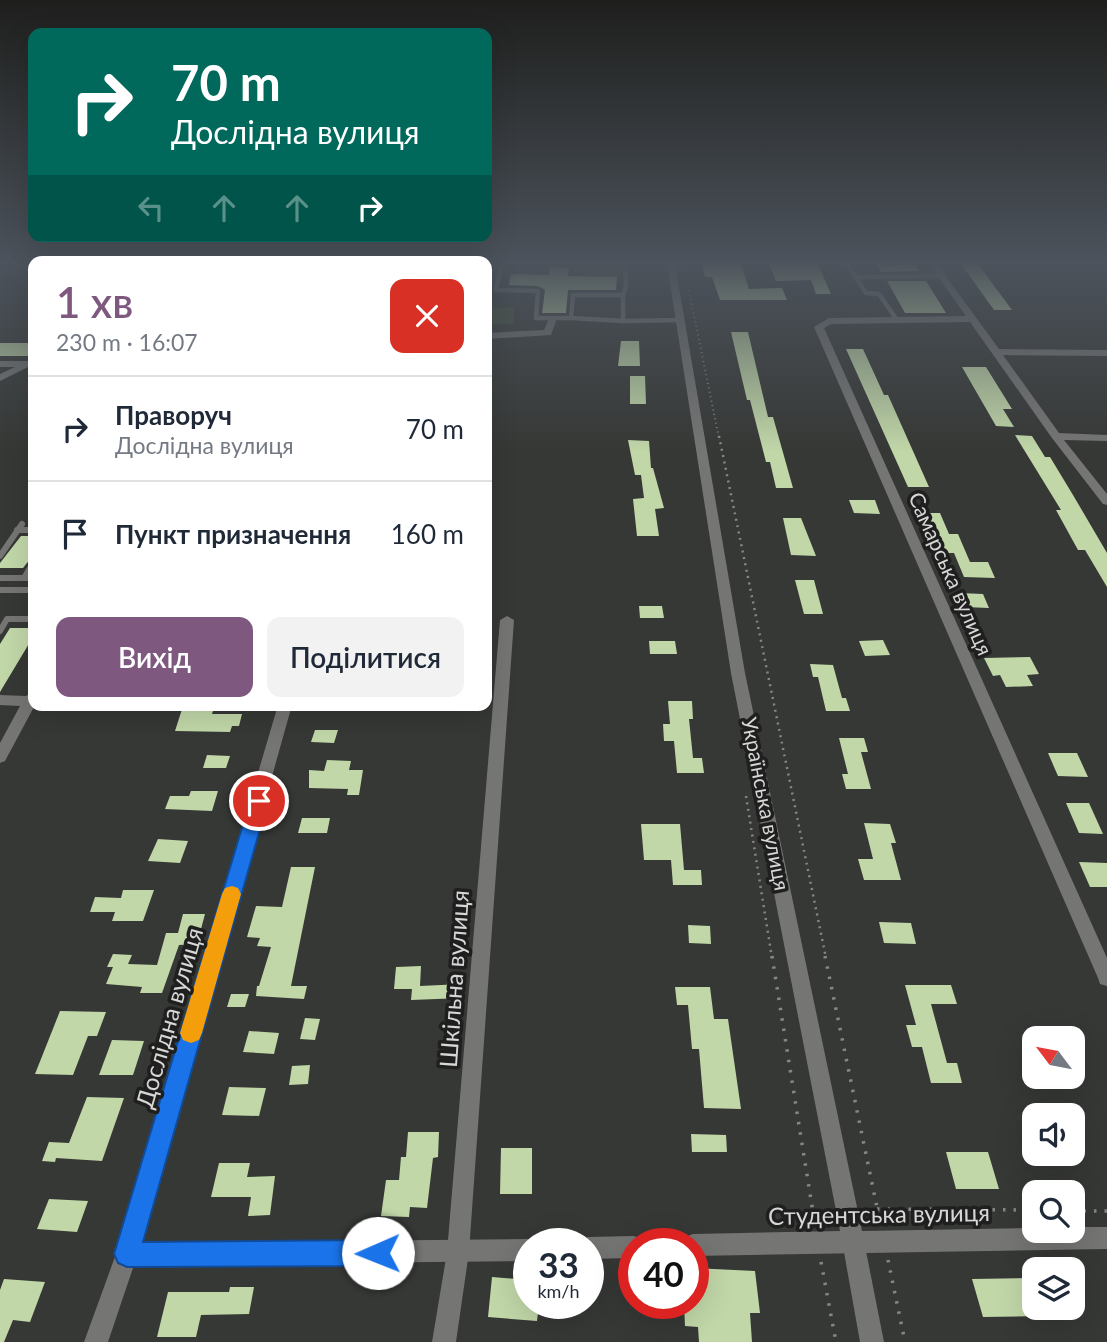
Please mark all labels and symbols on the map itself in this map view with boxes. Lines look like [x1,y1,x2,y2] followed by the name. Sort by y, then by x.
[904,488,999,659] street label: Самарська вулиця
[737,715,796,892] street label: Українська вулиця
[229,771,289,831] pin
[433,889,474,1069] street label: Шкільна вулиця
[129,924,208,1111] street label: Дослідна вулиця
[1022,1026,1085,1088] north arrow
[768,1197,990,1230] street label: Студентська вулиця
[341,1216,415,1290] position arrow
[618,1228,709,1319] speed limit sign: 40

